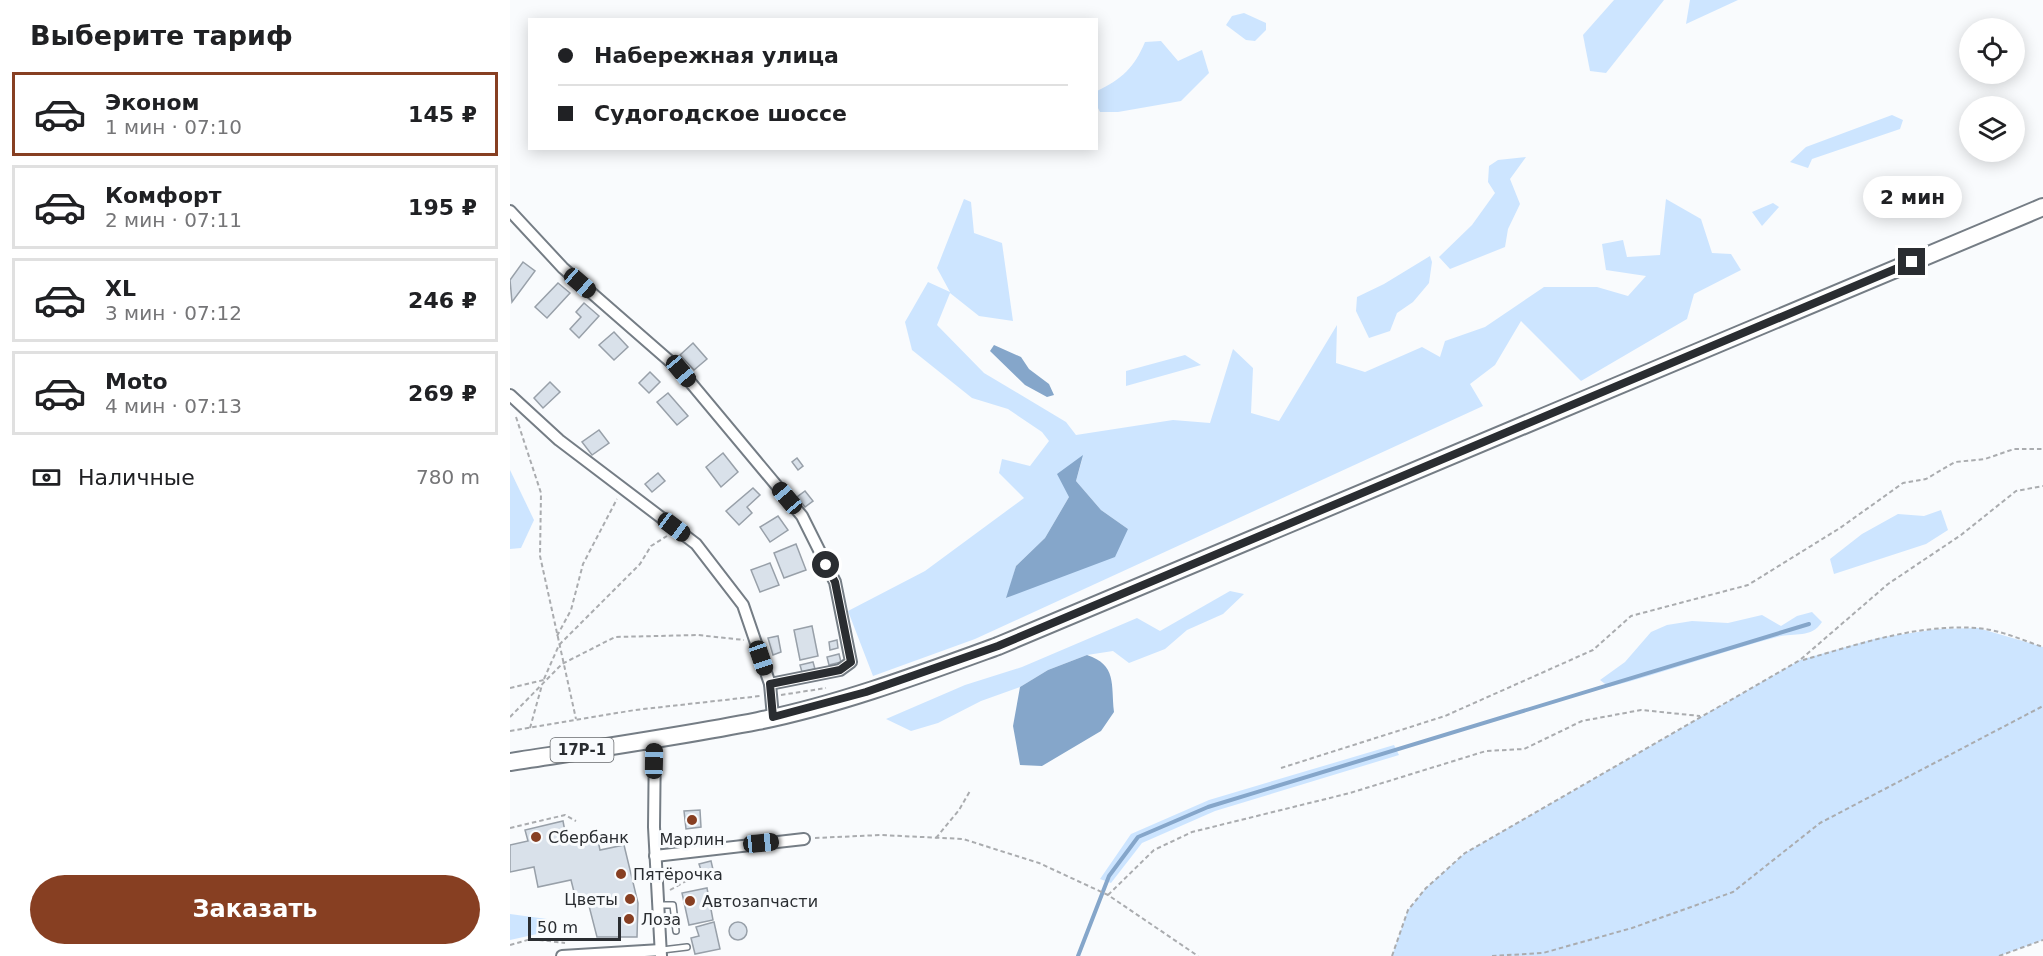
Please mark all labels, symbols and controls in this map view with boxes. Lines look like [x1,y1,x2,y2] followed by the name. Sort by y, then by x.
[1959,18,2025,162] map controls
[1959,18,2025,84] button: locate
[30,20,293,51] text: Выберите тариф
[594,43,839,68] text: Набережная улица
[33,87,87,141] icon: car
[105,90,200,115] text: Эконом
[1959,96,2025,162] button: layers
[594,101,847,126] text: Судогодское шоссе
[408,102,477,127] text: 145 ₽
[105,115,242,139] text: 1 мин · 07:10
[1862,175,1962,217] callout: 2 мин
[33,180,87,234] icon: car
[105,183,222,208] text: Комфорт
[1880,185,1945,209] text: 2 мин
[408,195,477,220] text: 195 ₽
[105,208,242,232] text: 2 мин · 07:11
[1898,248,1925,275] route end
[561,264,599,302] car
[33,273,87,327] icon: car
[105,276,136,301] text: XL
[408,288,477,313] text: 246 ₽
[105,301,242,325] text: 3 мин · 07:12
[663,351,699,391] car
[33,366,87,420] icon: car
[105,369,168,394] text: Moto
[408,381,477,406] text: 269 ₽
[105,394,242,418] text: 4 мин · 07:13
[30,461,63,494] icon: cash
[78,465,195,490] text: Наличные
[416,465,480,489] text: 780 m
[769,478,805,518] car
[654,509,694,545] car
[812,551,839,578] route start
[747,638,775,678] car
[550,738,614,762] road number: 17Р-1
[645,743,663,779] car
[685,813,699,827] marker: Марлин
[548,828,629,847] place label: Сбербанк
[529,830,543,844] marker: Сбербанк
[660,830,724,849] place label: Марлин
[742,832,780,854] car
[633,865,723,884] place label: Пятёрочка
[614,867,628,881] marker: Пятёрочка
[30,875,480,944] button: Заказать
[564,890,618,909] place label: Цветы
[623,892,637,906] marker: Цветы
[702,892,818,911] place label: Автозапчасти
[683,894,697,908] marker: Автозапчасти
[641,910,681,929] place label: Лоза
[622,912,636,926] marker: Лоза
[528,914,621,942] scale bar
[537,918,578,937] text: 50 m

